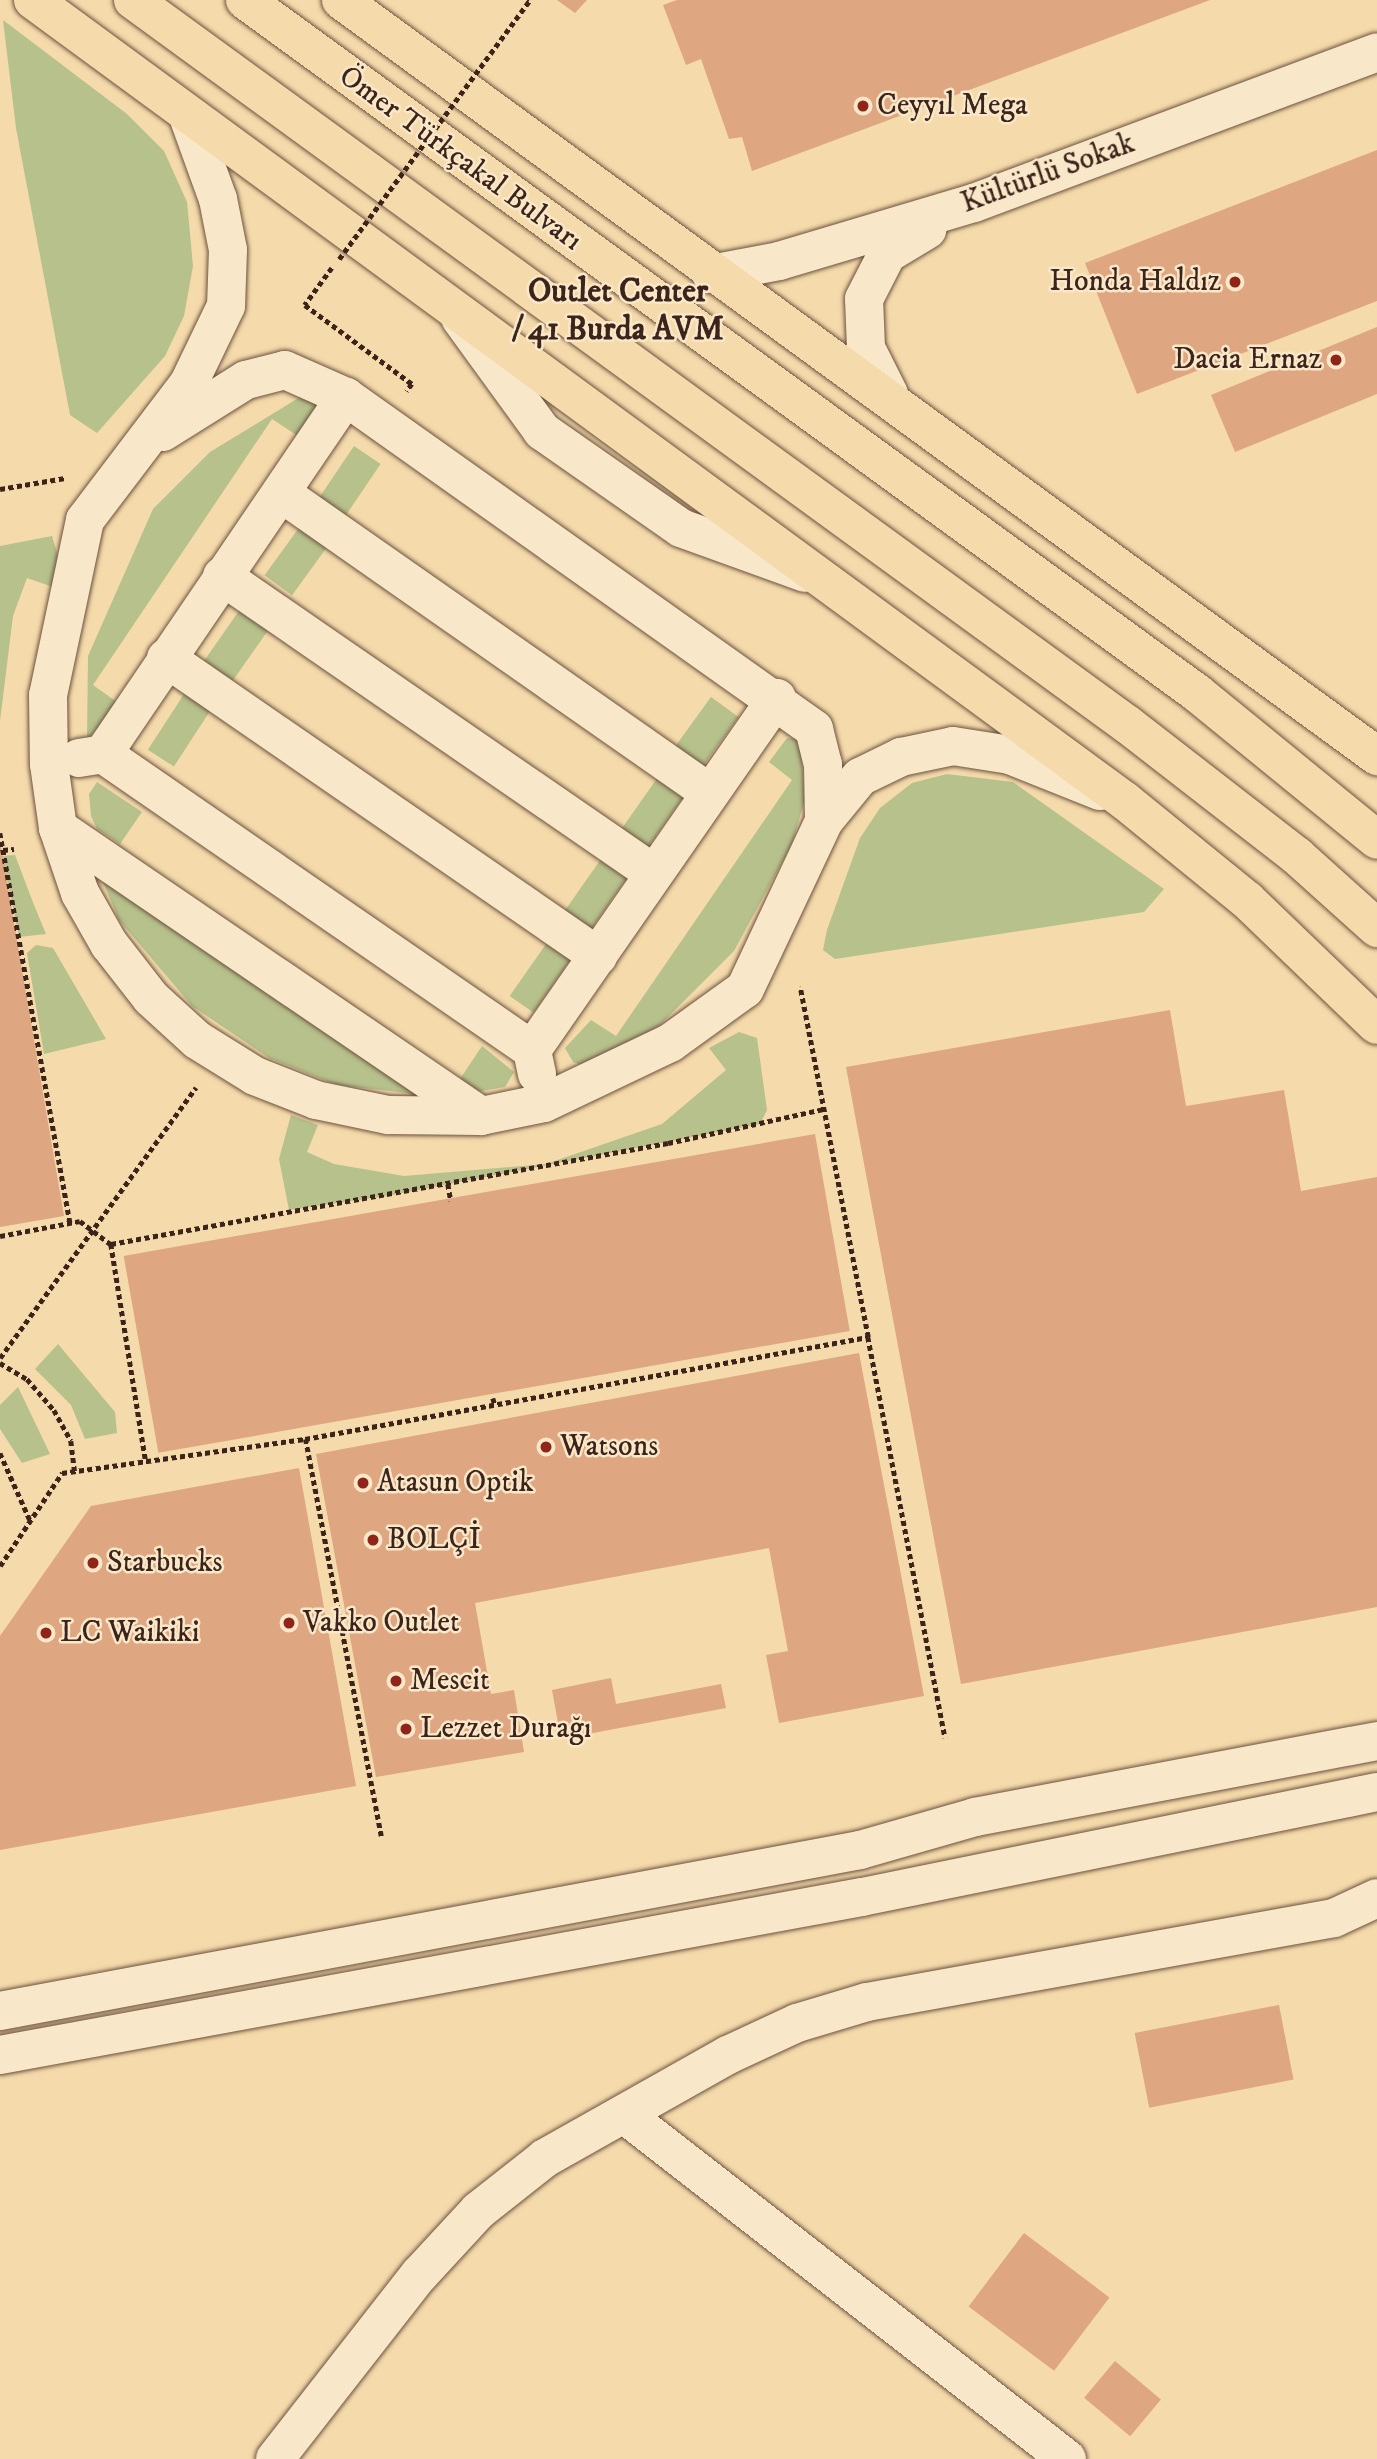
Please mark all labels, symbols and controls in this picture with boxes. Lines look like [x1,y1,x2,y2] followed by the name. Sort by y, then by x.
[331,59,589,259] street label: Ömer Türkçakal Bulvarı
[877,88,1028,124] place label: Ceyyıl Mega
[855,98,871,114] marker: Ceyyıl Mega
[956,126,1140,222] street label: Kültürlü Sokak
[1049,264,1221,300] place label: Honda Haldız
[512,272,724,350] district label: Outlet Center / 41 Burda AVM
[1227,274,1243,290] marker: Honda Haldız
[1173,342,1322,378] place label: Dacia Ernaz
[1328,352,1344,368] marker: Dacia Ernaz
[560,1429,658,1465] place label: Watsons
[538,1439,554,1455] marker: Watsons
[377,1465,534,1501] place label: Atasun Optik
[355,1475,371,1491] marker: Atasun Optik
[387,1522,481,1558] place label: BOLÇİ
[365,1532,381,1548] marker: BOLÇİ
[107,1545,223,1581] place label: Starbucks
[85,1555,101,1571] marker: Starbucks
[303,1605,460,1641] place label: Vakko Outlet
[60,1615,199,1651] place label: LC Waikiki
[281,1615,297,1631] marker: Vakko Outlet
[38,1625,54,1641] marker: LC Waikiki
[410,1663,490,1699] place label: Mescit
[388,1673,404,1689] marker: Mescit
[420,1711,592,1747] place label: Lezzet Durağı
[398,1721,414,1737] marker: Lezzet Durağı

